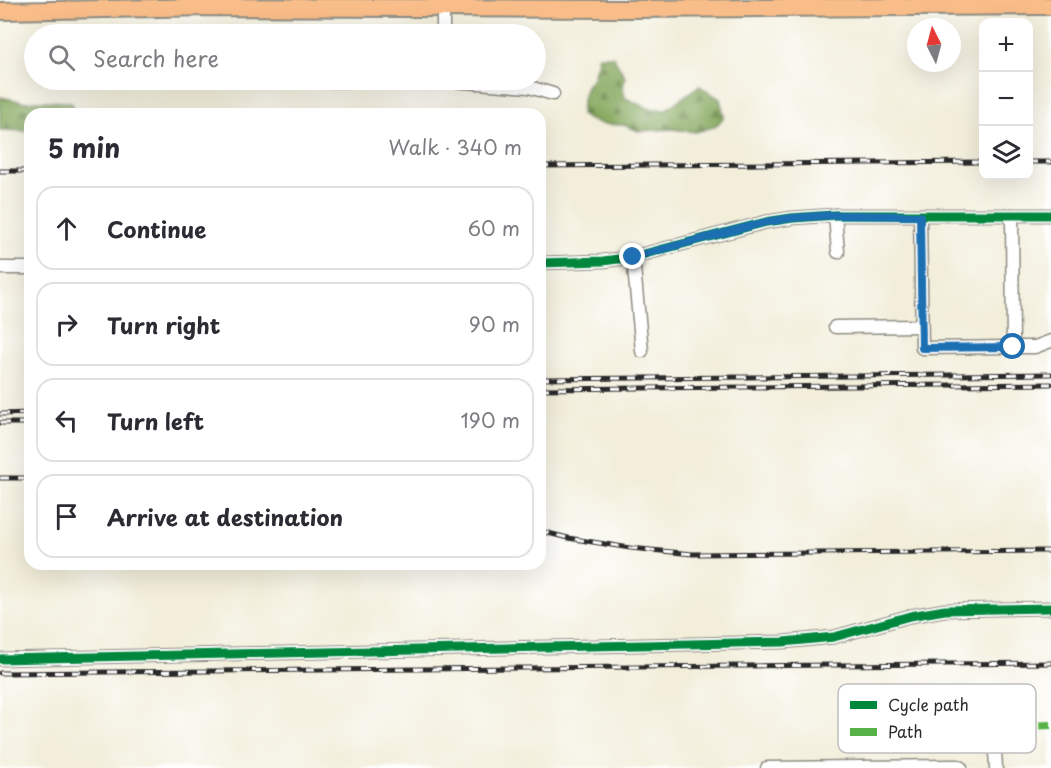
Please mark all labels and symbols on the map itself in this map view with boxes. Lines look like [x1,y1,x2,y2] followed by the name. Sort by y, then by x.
[907,18,961,72] north arrow
[619,243,645,269] route end
[999,333,1025,359] route start
[838,684,1036,753] legend
[888,692,969,716] text: Cycle path
[888,719,923,743] text: Path

